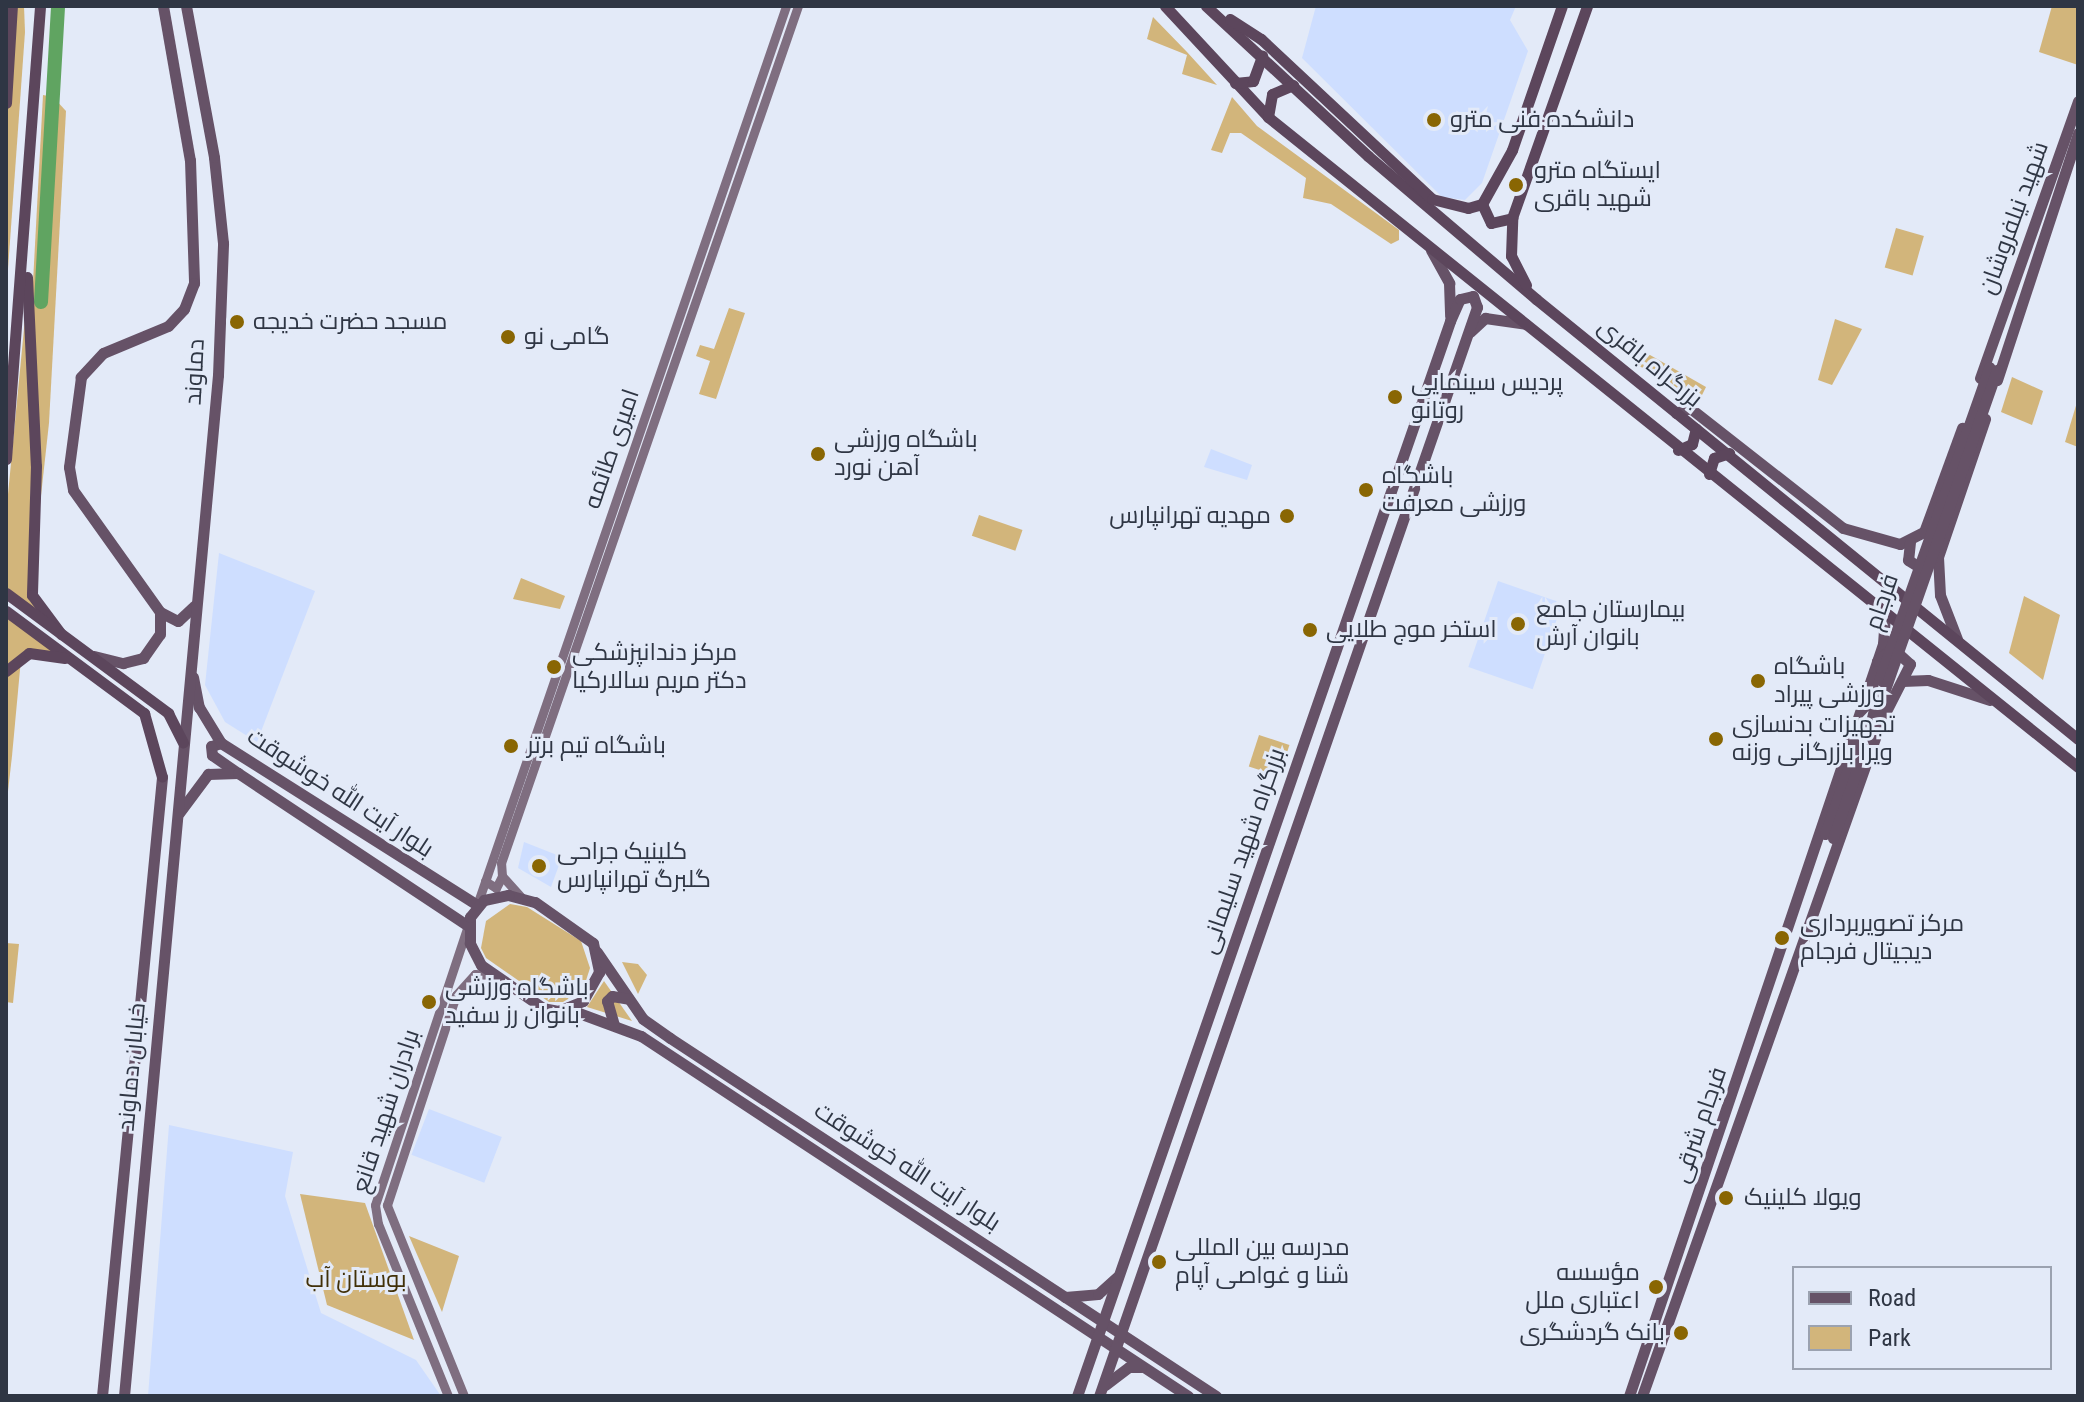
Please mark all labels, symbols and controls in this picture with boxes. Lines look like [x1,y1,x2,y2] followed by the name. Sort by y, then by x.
[1450,106,1634,134] place label: دانشکده فنی مترو
[1425,111,1443,129] marker: دانشکده فنی مترو
[1973,138,2055,298] street label: شهید نیلفروشان
[1534,157,1661,213] place label: ایستگاه مترو شهید باقری
[1505,174,1527,196] marker: ایستگاه مترو شهید باقری
[253,308,447,336] place label: مسجد حضرت خدیجه
[1592,312,1708,414] street label: بزرگراه باقری
[228,313,246,331] marker: مسجد حضرت خدیجه
[524,323,610,351] place label: گامی نو
[499,328,517,346] marker: گامی نو
[179,338,211,406] street label: دماوند
[1411,369,1563,425] place label: پردیس سینمایی روتانو
[578,385,646,513] street label: امیری طائمه
[1386,388,1404,406] marker: پردیس سینمایی روتانو
[834,426,978,482] place label: باشگاه ورزشی آهن نورد
[809,445,827,463] marker: باشگاه ورزشی آهن نورد
[1382,462,1526,518] place label: باشگاه ورزشی معرفت
[1357,481,1375,499] marker: باشگاه ورزشی معرفت
[1109,502,1271,530] place label: مهدیه تهرانپارس
[1278,507,1296,525] marker: مهدیه تهرانپارس
[1859,570,1905,634] street label: فرجام
[1536,596,1685,652] place label: بیمارستان جامع بانوان آرش
[1507,613,1529,635] marker: بیمارستان جامع بانوان آرش
[1326,616,1497,644] place label: استخر موج طلایی
[1301,621,1319,639] marker: استخر موج طلایی
[572,639,747,695] place label: مرکز دندانپزشکی دکتر مریم سالارکیا
[1774,653,1885,709] place label: باشگاه ورزشی پیراد
[543,656,565,678] marker: مرکز دندانپزشکی دکتر مریم سالارکیا
[1749,672,1767,690] marker: باشگاه ورزشی پیراد
[1732,711,1895,767] place label: تجهیزات بدنسازی ویرا بازرگانی وزنه
[241,722,439,864] street label: بلوار آیت الله خوشوقت
[1707,730,1725,748] marker: تجهیزات بدنسازی ویرا بازرگانی وزنه
[527,732,666,760] place label: باشگاه تیم برتر
[502,737,520,755] marker: باشگاه تیم برتر
[1194,744,1292,958] street label: بزرگراه شهید سلیمانی
[557,838,711,894] place label: کلینیک جراحی گلبرگ تهرانپارس
[528,855,550,877] marker: کلینیک جراحی گلبرگ تهرانپارس
[1800,910,1964,966] place label: مرکز تصویربرداری دیجیتال فرجام
[1771,927,1793,949] marker: مرکز تصویربرداری دیجیتال فرجام
[445,974,589,1030] place label: باشگاه ورزشی بانوان رز سفید
[420,993,438,1011] marker: باشگاه ورزشی بانوان رز سفید
[112,1002,152,1132] street label: خیابان دماوند
[346,1026,426,1196] street label: برادران شهید قانع
[1667,1063,1733,1187] street label: فرجام شرقی
[808,1096,1006,1238] street label: بلوار آیت الله خوشوقت
[1744,1184,1861,1212] place label: ویولا کلینیک
[1715,1187,1737,1209] marker: ویولا کلینیک
[1175,1234,1350,1290] place label: مدرسه بین المللی شنا و غواصی آپام
[1150,1253,1168,1271] marker: مدرسه بین المللی شنا و غواصی آپام
[1525,1259,1640,1315] place label: مؤسسه اعتباری ملل
[305,1266,407,1294] park label: بوستان آب
[1792,1266,2052,1370] legend
[1647,1278,1665,1296] marker: مؤسسه اعتباری ملل
[1868,1284,1916,1312] text: Road
[1519,1319,1665,1347] place label: بانک گردشگری
[1672,1324,1690,1342] marker: بانک گردشگری
[1868,1324,1911,1352] text: Park

